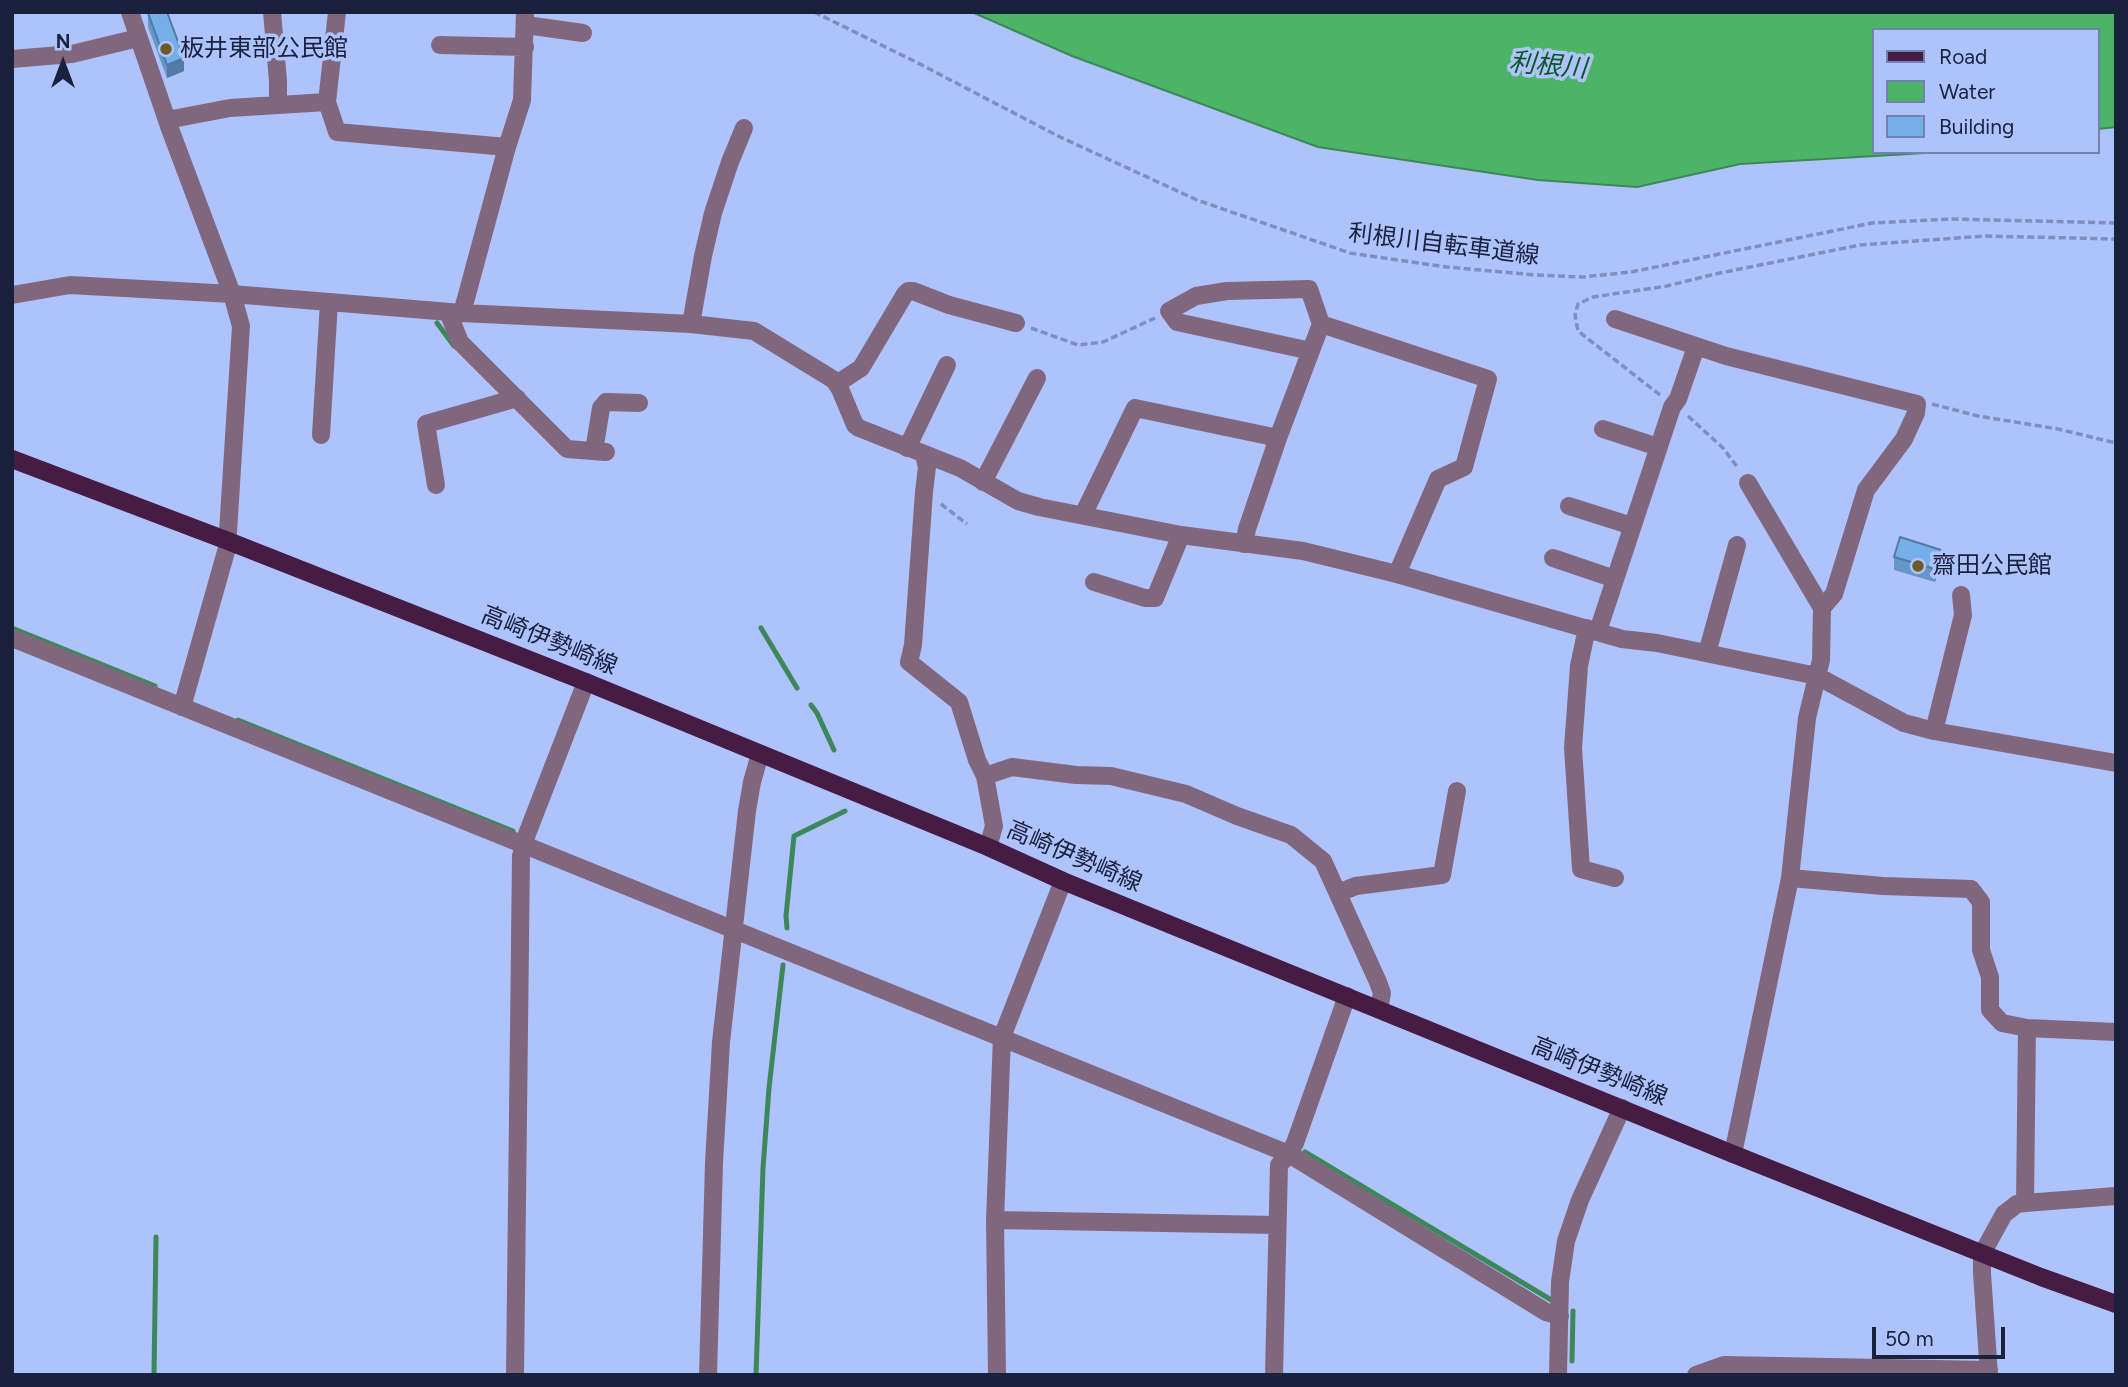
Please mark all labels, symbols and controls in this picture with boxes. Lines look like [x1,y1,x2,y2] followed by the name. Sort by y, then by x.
[28,28,98,98] north arrow
[1872,28,2100,154] legend
[56,30,70,53] text: N
[180,35,348,63] place label: 板井東部公民館
[158,41,174,57] marker: 板井東部公民館
[1939,44,1987,69] text: Road
[1508,47,1588,85] water label: 利根川
[1939,79,1995,104] text: Water
[1939,114,2014,139] text: Building
[1347,219,1541,271] street label: 利根川自転車道線
[1932,552,2052,580] place label: 齋田公民館
[1910,558,1926,574] marker: 齋田公民館
[477,601,621,681] street label: 高崎伊勢崎線
[1002,816,1146,898] street label: 高崎伊勢崎線
[1527,1032,1671,1112] street label: 高崎伊勢崎線
[1876,1314,2009,1358] scale bar
[1885,1326,1934,1351] text: 50 m

